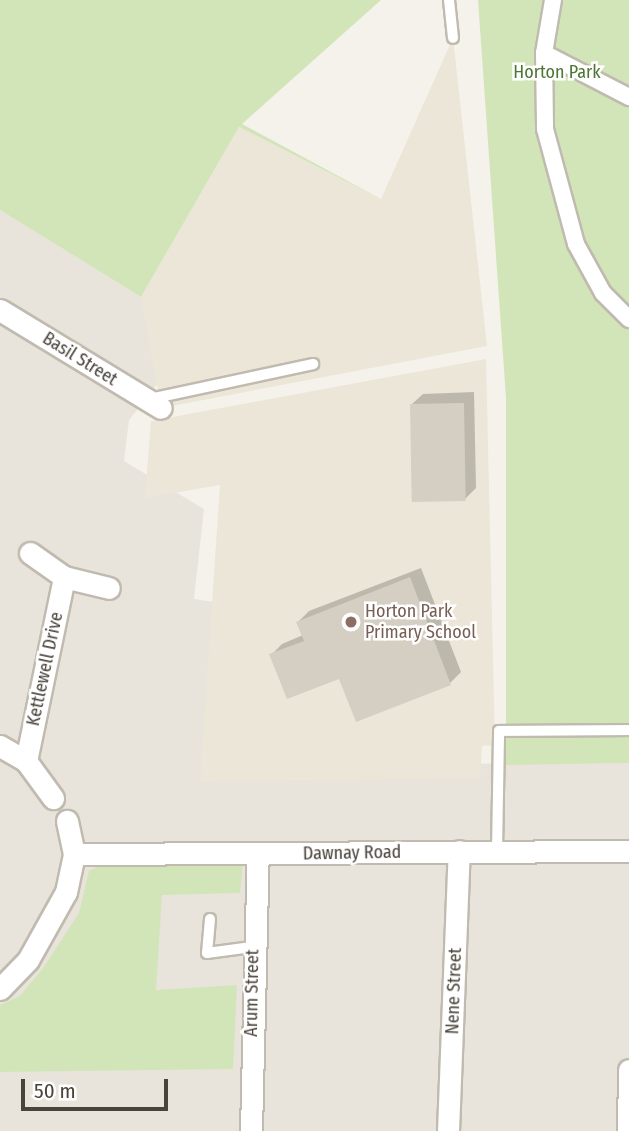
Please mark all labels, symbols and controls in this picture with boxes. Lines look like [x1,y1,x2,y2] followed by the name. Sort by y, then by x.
[513,61,601,83] park label: Horton Park
[39,328,121,390] street label: Basil Street
[365,601,476,644] place label: Horton Park Primary School
[22,610,68,728] street label: Kettlewell Drive
[343,614,359,630] marker: Horton Park Primary School
[303,841,401,865] street label: Dawnay Road
[442,947,466,1035] street label: Nene Street
[240,949,264,1037] street label: Arum Street
[24,1064,172,1108] scale bar
[34,1078,76,1104] text: 50 m

